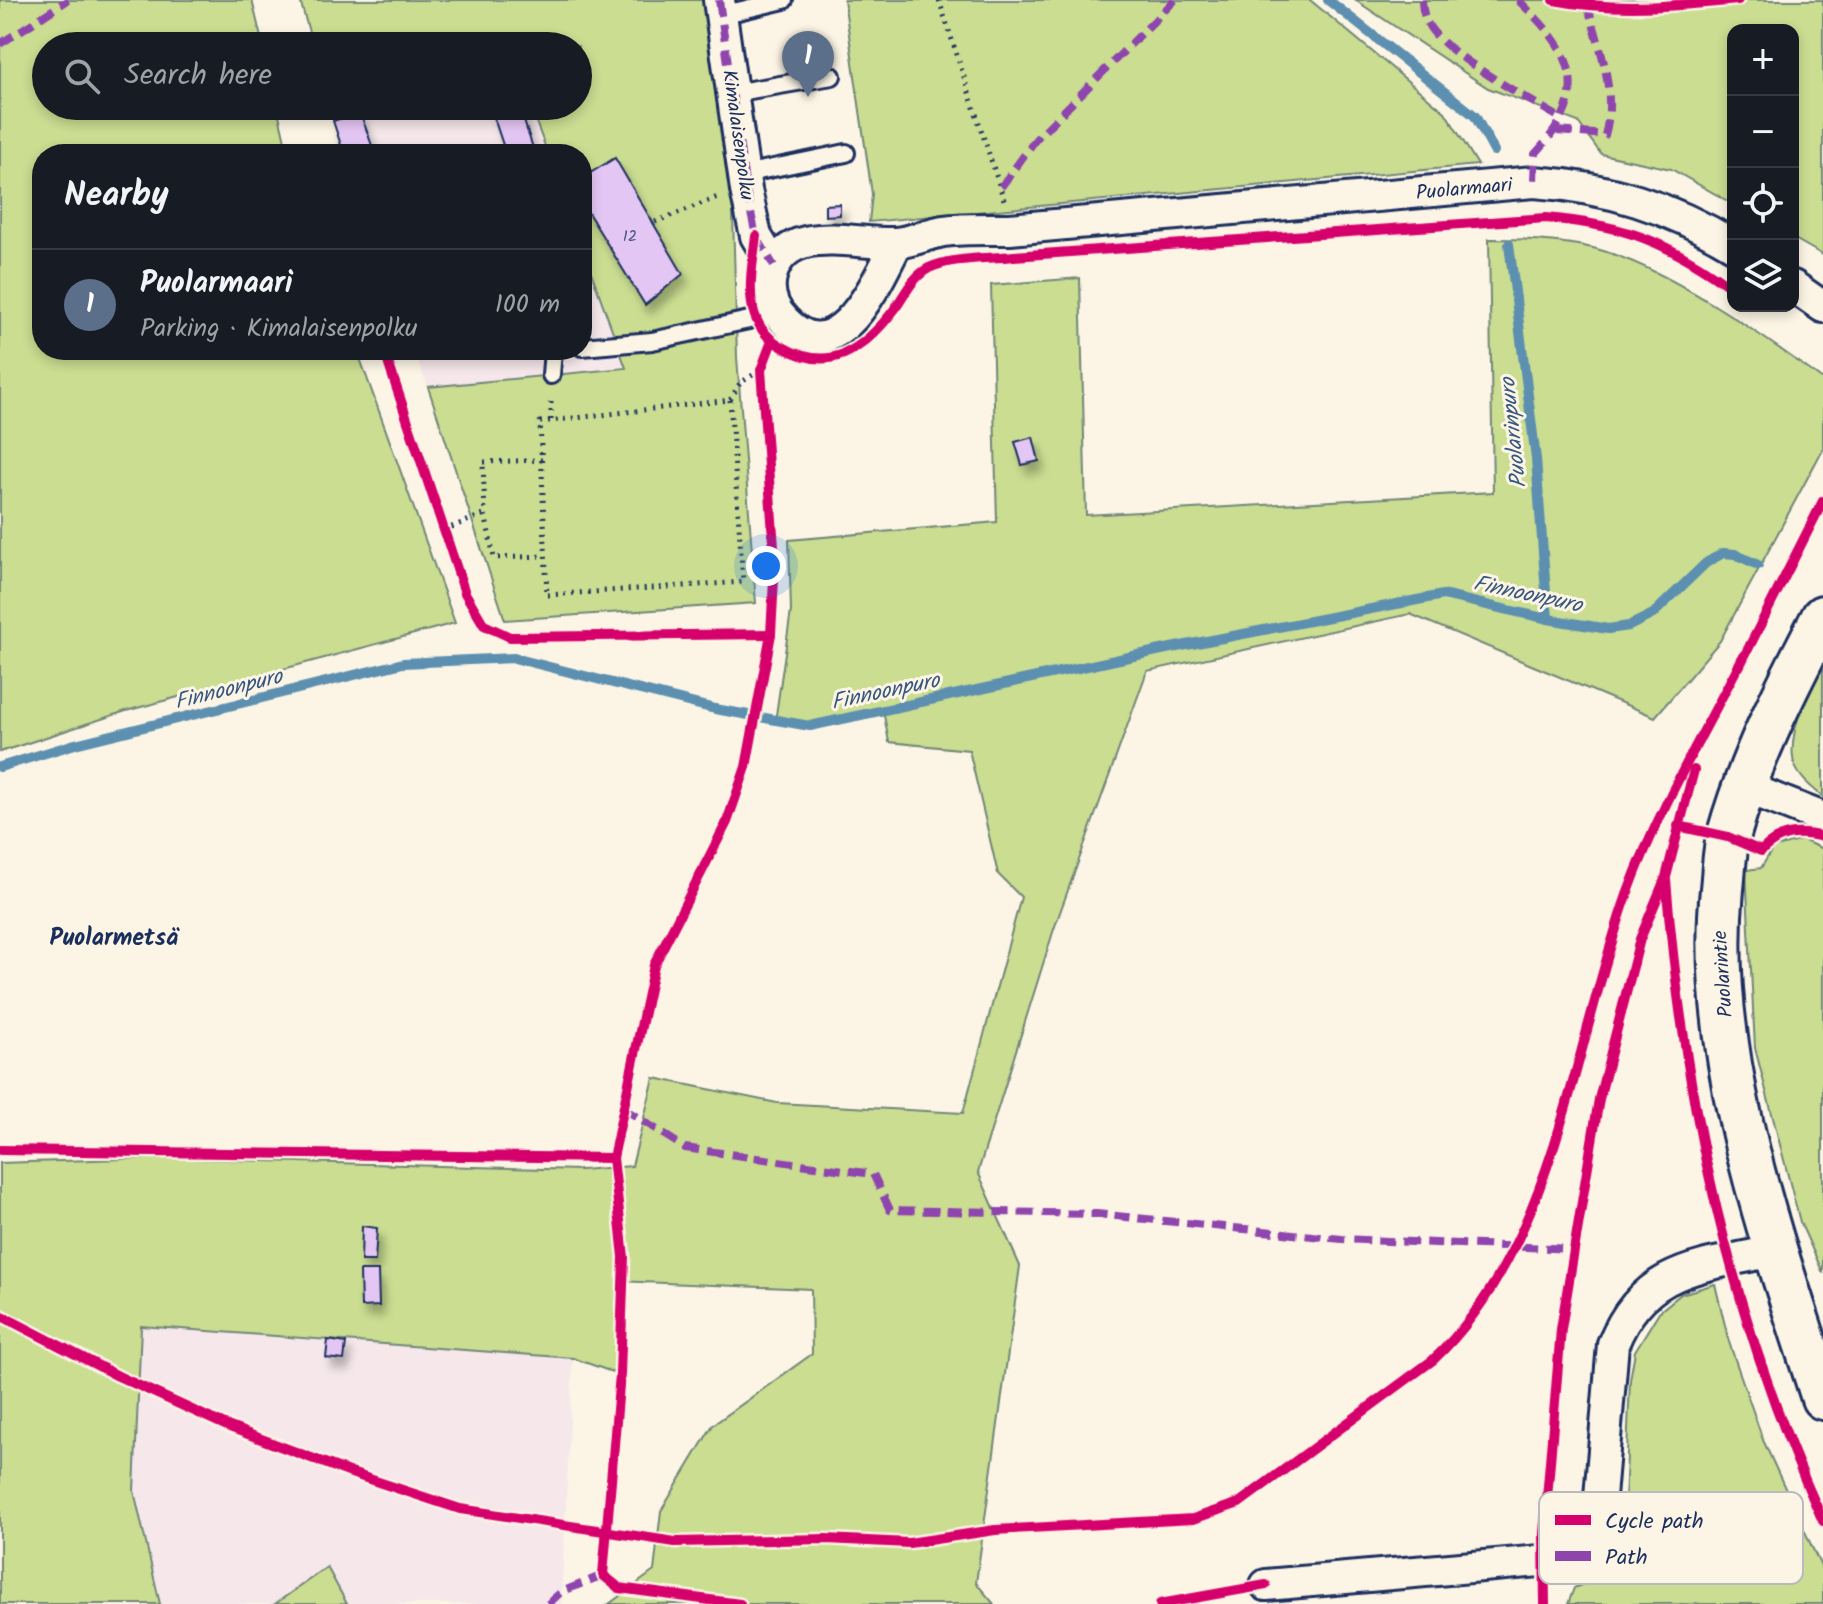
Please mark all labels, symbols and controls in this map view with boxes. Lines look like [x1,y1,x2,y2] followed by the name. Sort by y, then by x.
[1727,24,1799,312] map controls
[1727,24,1799,96] button: +
[782,31,834,97] pin: 1
[32,32,592,120] search box
[124,52,272,100] text: Search here
[60,54,104,98] icon: search
[712,68,762,203] street label: Kimalaisenpolku
[1727,96,1799,168] button: −
[1727,168,1799,240] button: locate
[64,169,169,223] text: Nearby
[1415,170,1515,210] street label: Puolarmaari
[623,224,637,249] house number: 12
[1727,240,1799,312] button: layers
[140,260,293,308] text: Puolarmaari
[86,284,94,326] text: 1
[495,284,560,326] text: 100 m
[140,308,418,350] text: Parking · Kimalaisenpolku
[1491,374,1538,490] water label: Puolarinpuro
[746,546,786,586] your location
[1470,567,1587,624] water label: Finnoonpuro
[171,660,288,721] water label: Finnoonpuro
[828,663,945,721] water label: Finnoonpuro
[50,919,180,958] district label: Puolarmetsä
[1705,929,1743,1019] street label: Puolarintie
[1539,1492,1803,1584] legend
[1605,1505,1704,1540] text: Cycle path
[1605,1541,1648,1576] text: Path

